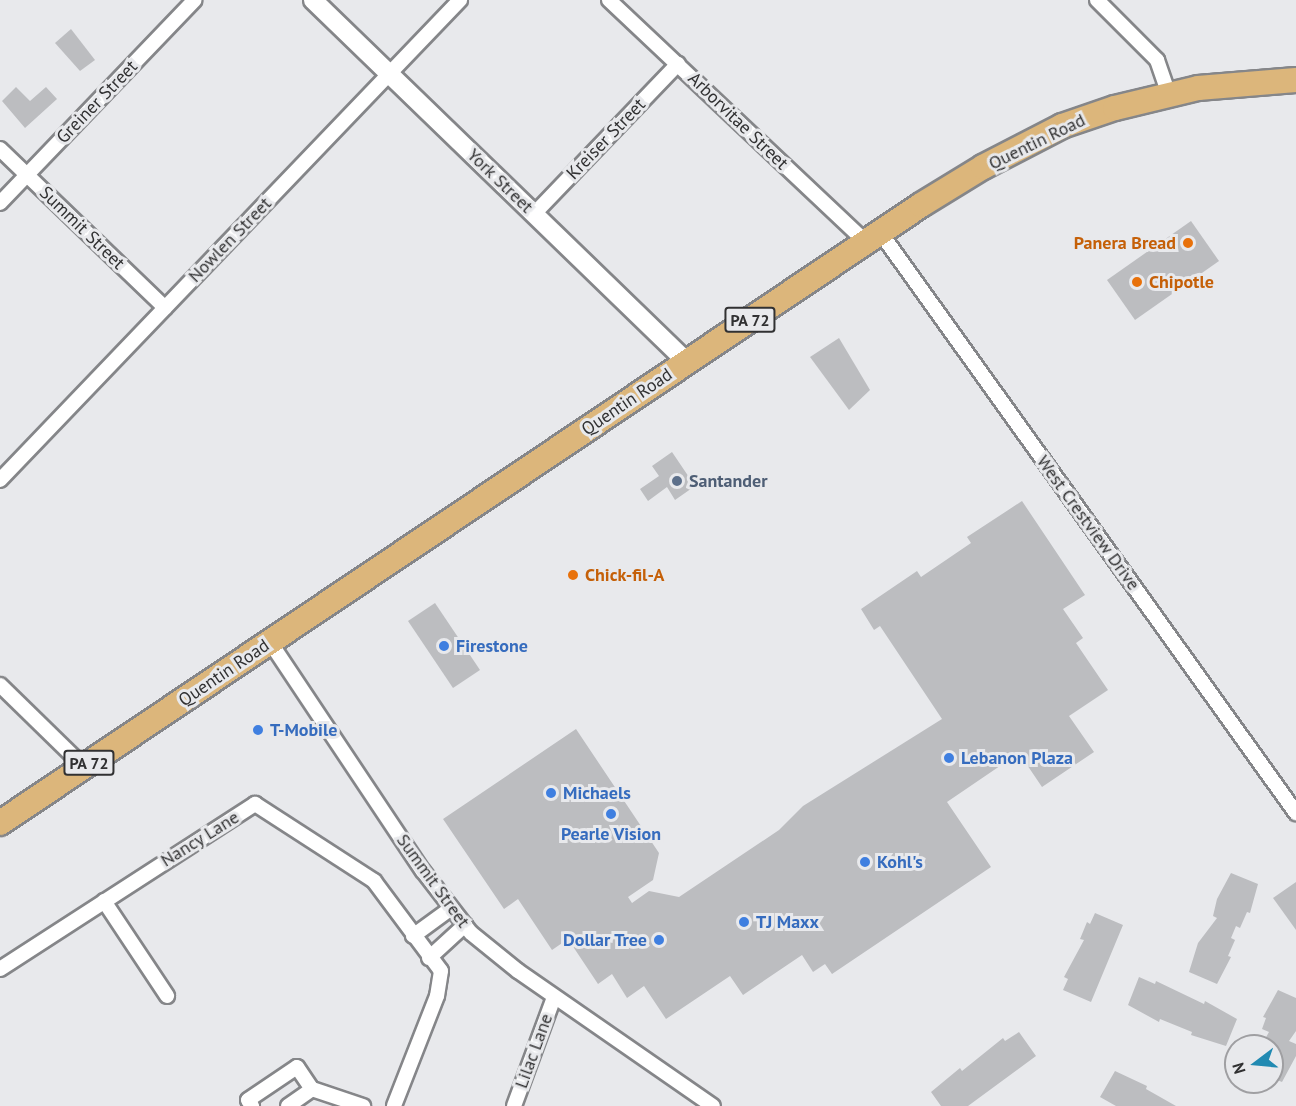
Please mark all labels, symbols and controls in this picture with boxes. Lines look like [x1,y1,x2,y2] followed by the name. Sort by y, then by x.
[52,56,142,148] street label: Greiner Street
[684,68,792,174] street label: Arborvitae Street
[562,94,650,184] street label: Kreiser Street
[985,109,1089,175] street label: Quentin Road
[462,144,538,218] street label: York Street
[35,182,129,274] street label: Summit Street
[184,193,276,287] street label: Nowlen Street
[1074,232,1176,254] place label: Panera Bread
[1181,236,1195,250] marker: Panera Bread
[1149,271,1214,293] place label: Chipotle
[1130,275,1144,289] marker: Chipotle
[723,307,777,333] road number: PA 72
[578,364,676,440] street label: Quentin Road
[1032,451,1144,595] street label: West Crestview Drive
[689,470,767,492] place label: Santander
[670,474,684,488] marker: Santander
[585,564,664,586] place label: Chick-fil-A
[566,568,580,582] marker: Chick-fil-A
[175,635,273,711] street label: Quentin Road
[456,635,528,657] place label: Firestone
[437,639,451,653] marker: Firestone
[270,719,337,741] place label: T-Mobile
[251,723,265,737] marker: T-Mobile
[961,747,1073,769] place label: Lebanon Plaza
[62,750,116,776] road number: PA 72
[942,751,956,765] marker: Lebanon Plaza
[563,782,631,804] place label: Michaels
[544,786,558,800] marker: Michaels
[157,806,243,872] street label: Nancy Lane
[604,807,618,821] marker: Pearle Vision
[561,823,661,845] place label: Pearle Vision
[392,830,474,932] street label: Summit Street
[877,851,923,873] place label: Kohl's
[858,855,872,869] marker: Kohl's
[756,911,819,933] place label: TJ Maxx
[737,915,751,929] marker: TJ Maxx
[562,929,647,951] place label: Dollar Tree
[652,933,666,947] marker: Dollar Tree
[510,1011,558,1091] street label: Lilac Lane
[1224,1034,1284,1094] north arrow
[1228,1061,1250,1076] text: N

